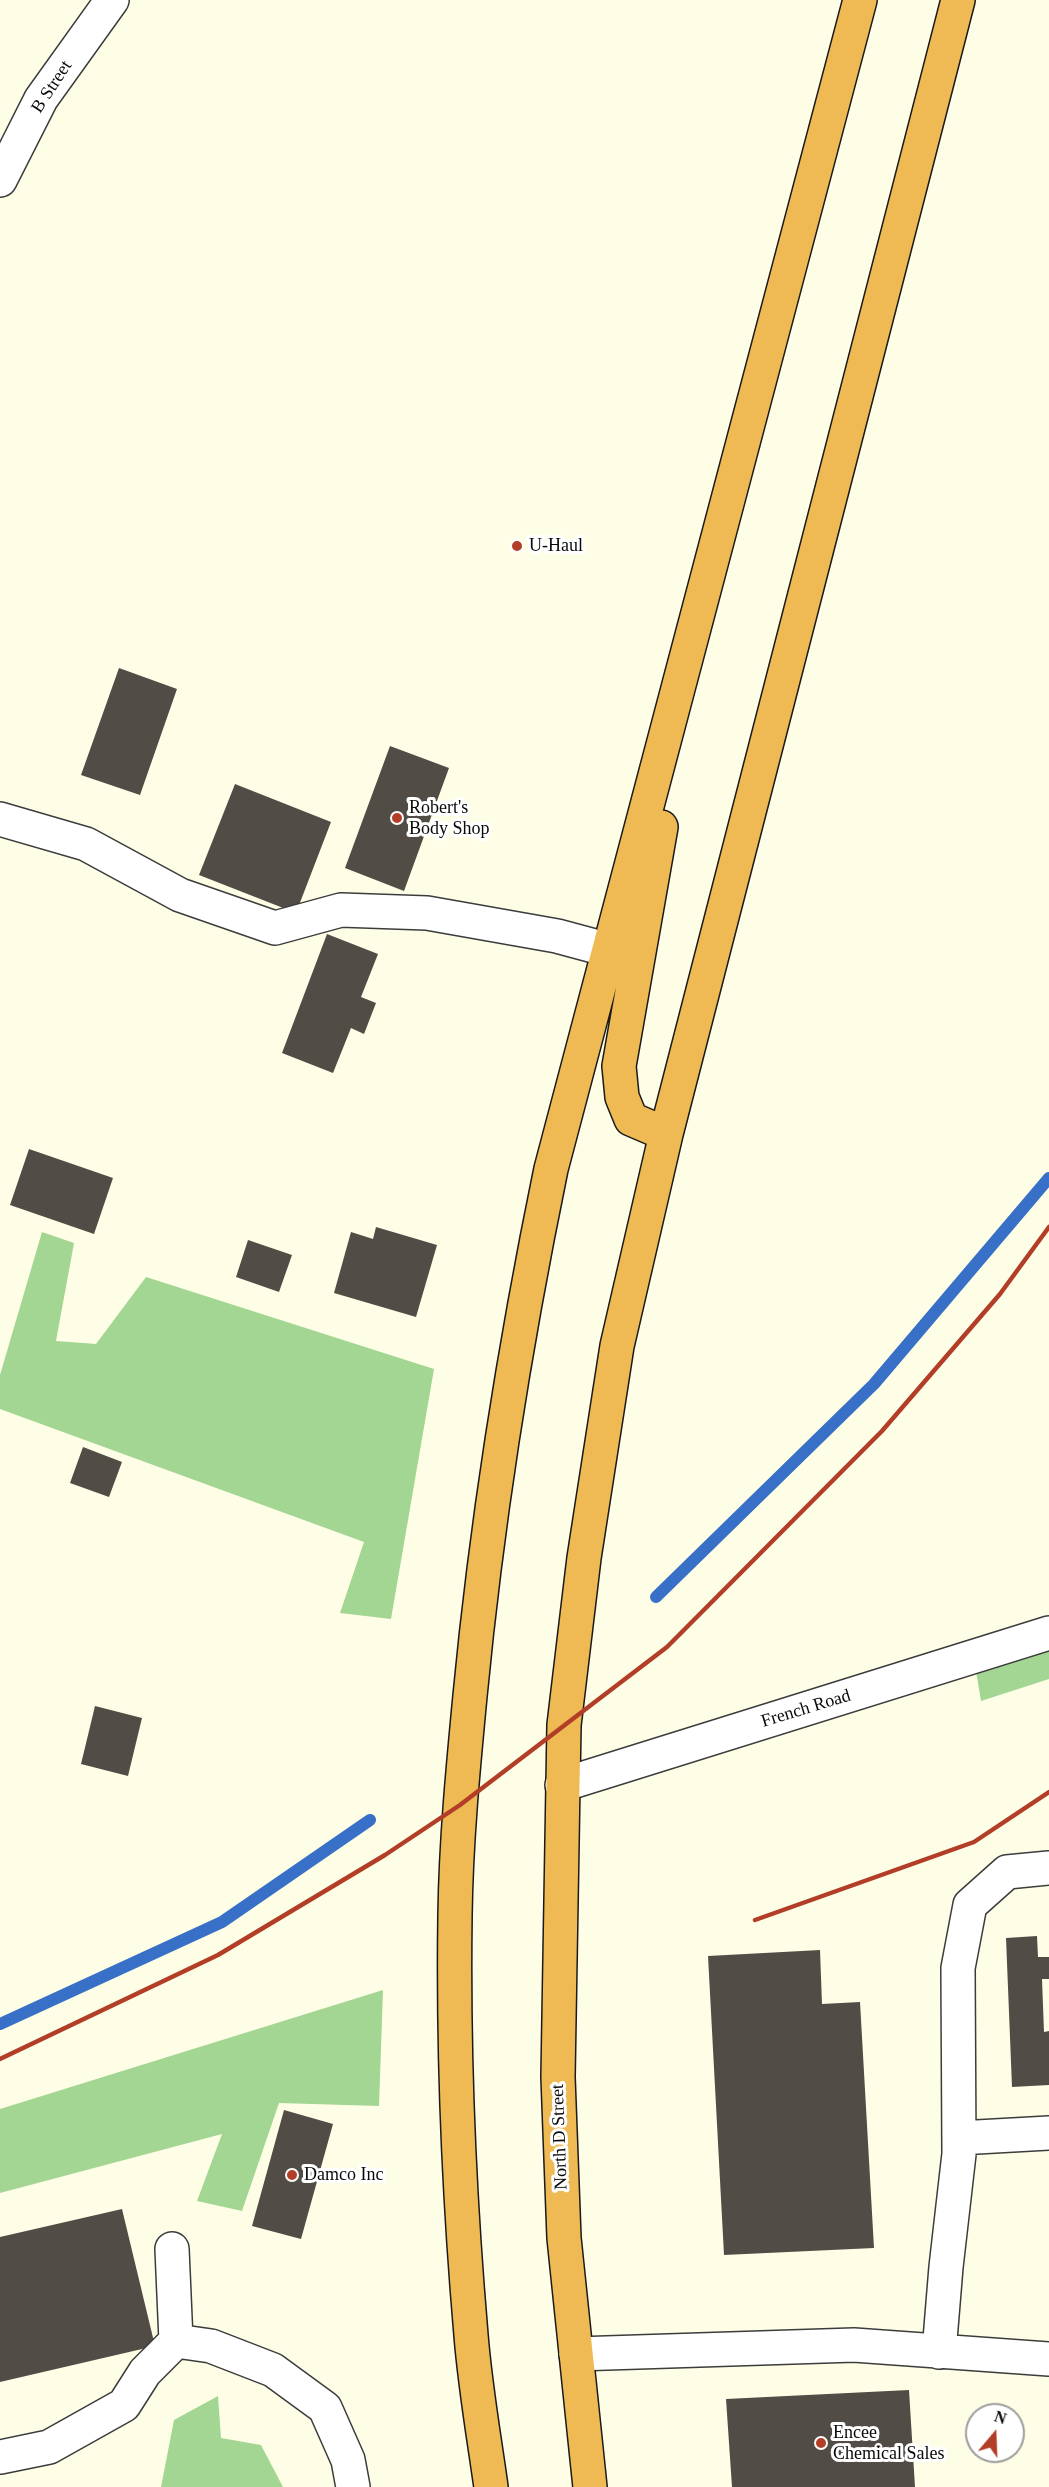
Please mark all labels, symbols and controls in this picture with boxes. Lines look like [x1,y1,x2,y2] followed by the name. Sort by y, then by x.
[27,57,77,117] street label: B Street
[529,535,583,557] place label: U-Haul
[510,539,524,553] marker: U-Haul
[409,797,490,840] place label: Robert's Body Shop
[390,811,404,825] marker: Robert's Body Shop
[759,1685,853,1733] street label: French Road
[547,2084,573,2190] street label: North D Street
[304,2164,383,2186] place label: Damco Inc
[285,2168,299,2182] marker: Damco Inc
[965,2403,1025,2463] north arrow
[992,2407,1009,2427] text: N
[833,2422,944,2464] place label: Encee Chemical Sales
[814,2436,828,2450] marker: Encee Chemical Sales

